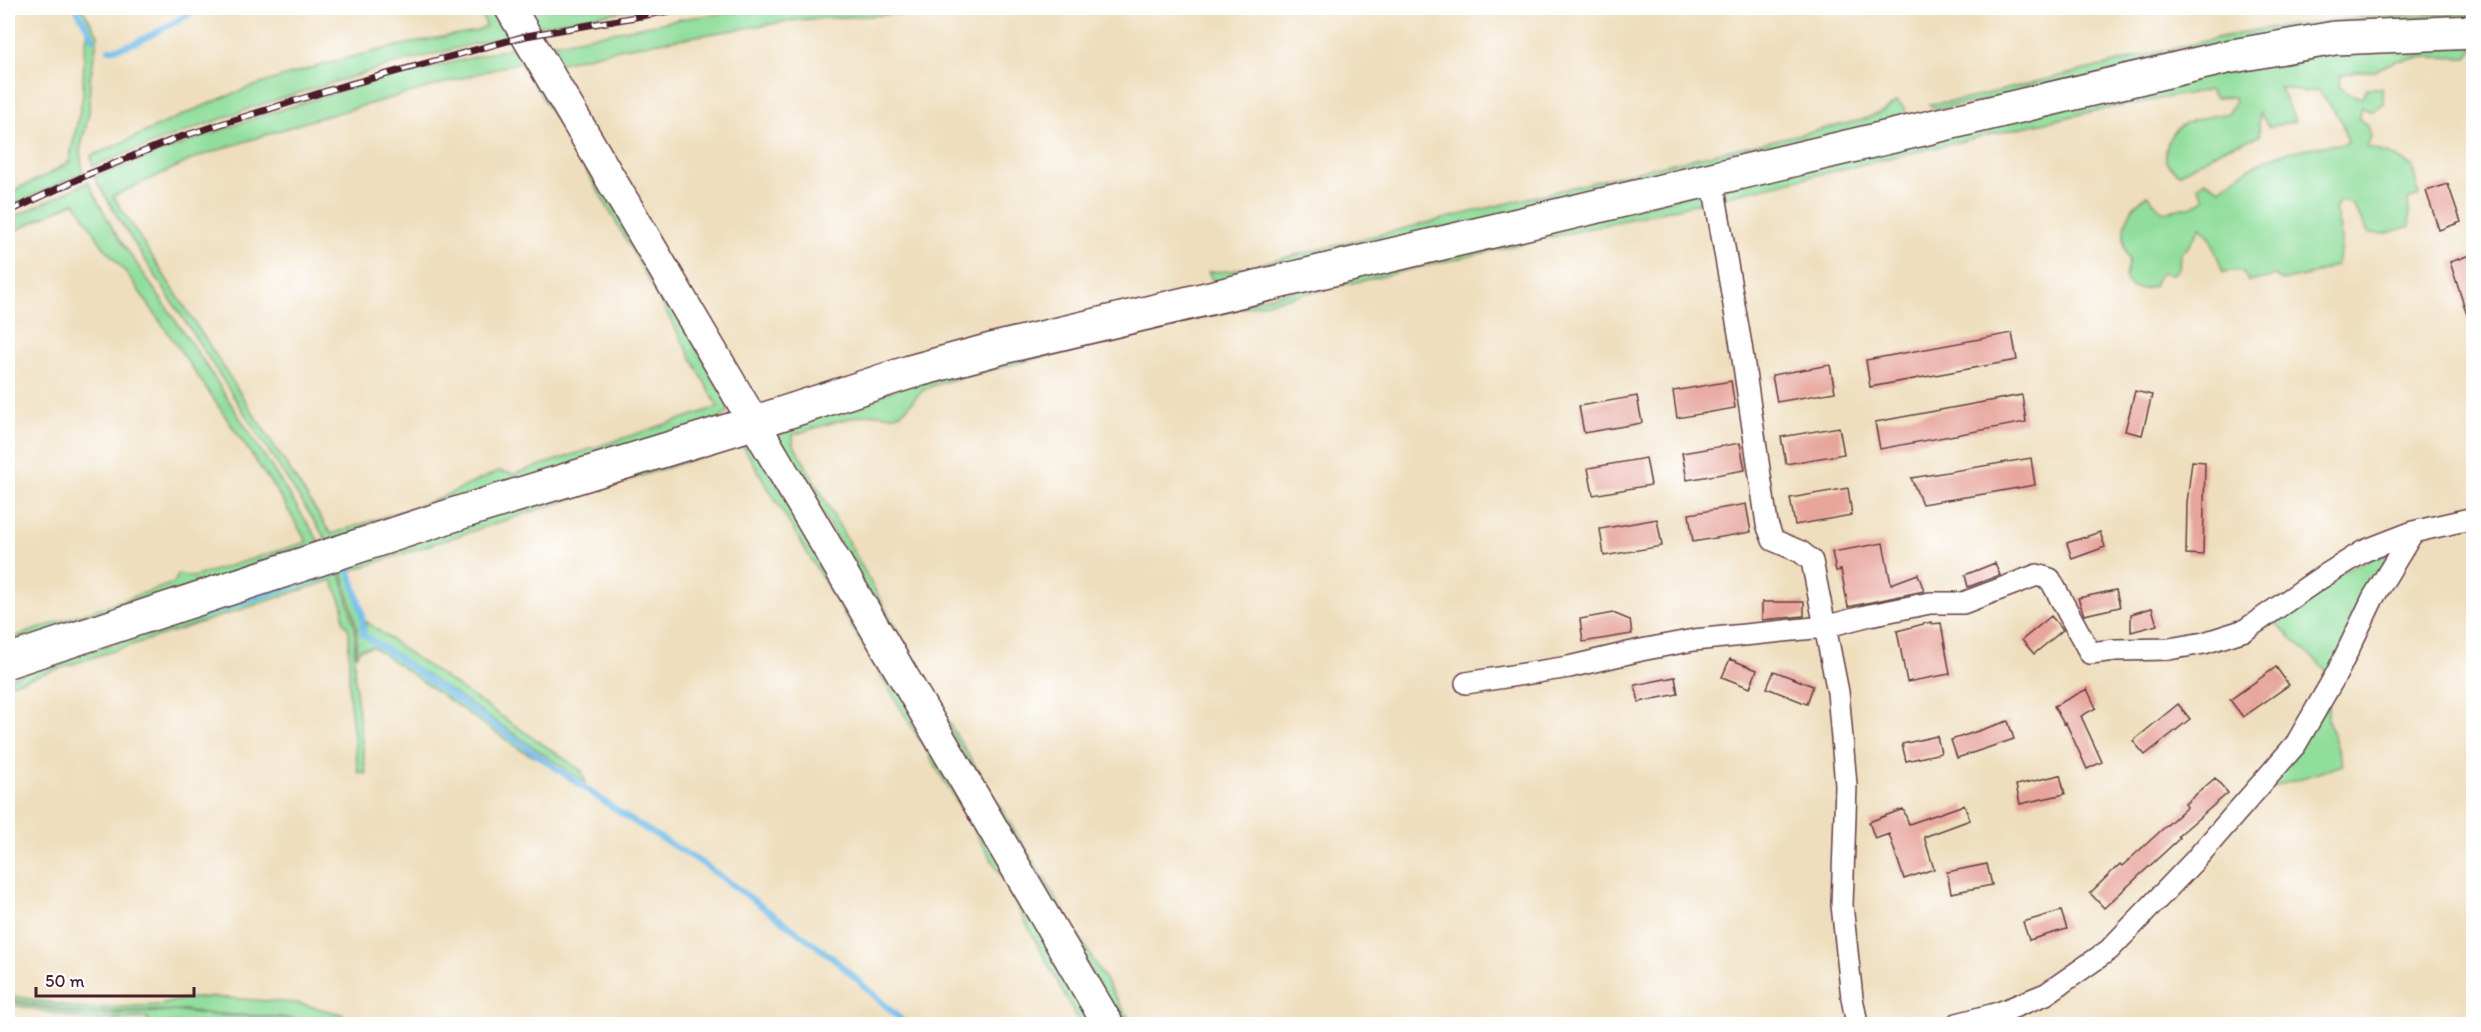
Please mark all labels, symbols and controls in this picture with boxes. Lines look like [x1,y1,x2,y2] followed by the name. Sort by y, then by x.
[36,960,194,998] scale bar
[45,970,85,992] text: 50 m

